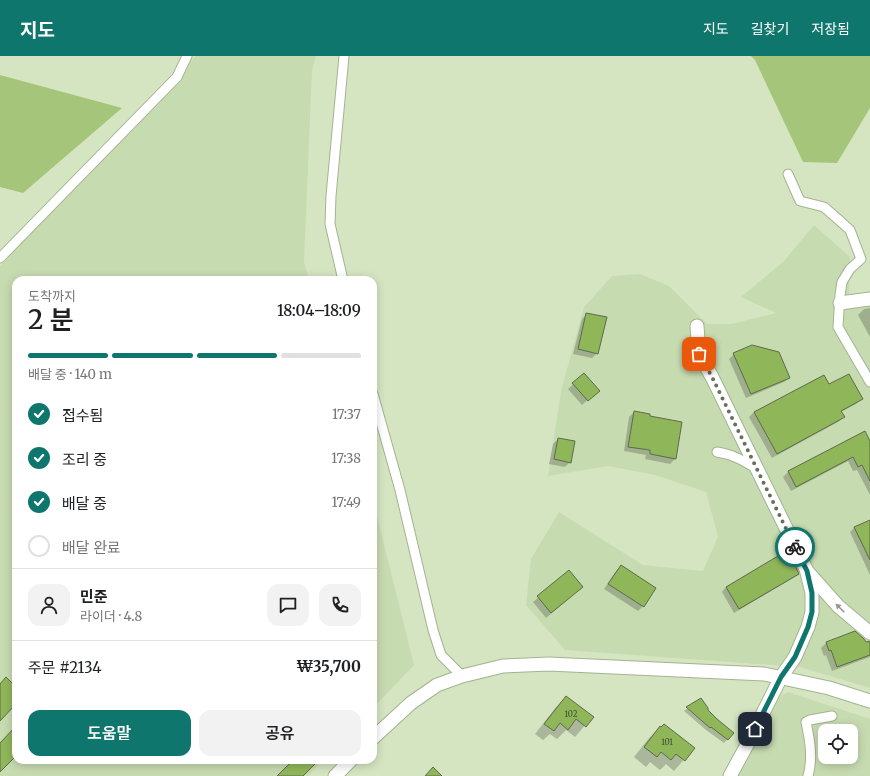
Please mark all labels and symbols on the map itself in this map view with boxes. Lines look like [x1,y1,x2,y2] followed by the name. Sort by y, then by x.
[682,337,716,371] pin
[775,527,815,567] courier
[835,603,845,613] one-way arrow
[565,709,578,719] house number: 102
[738,712,772,746] pin
[661,737,673,747] house number: 101

